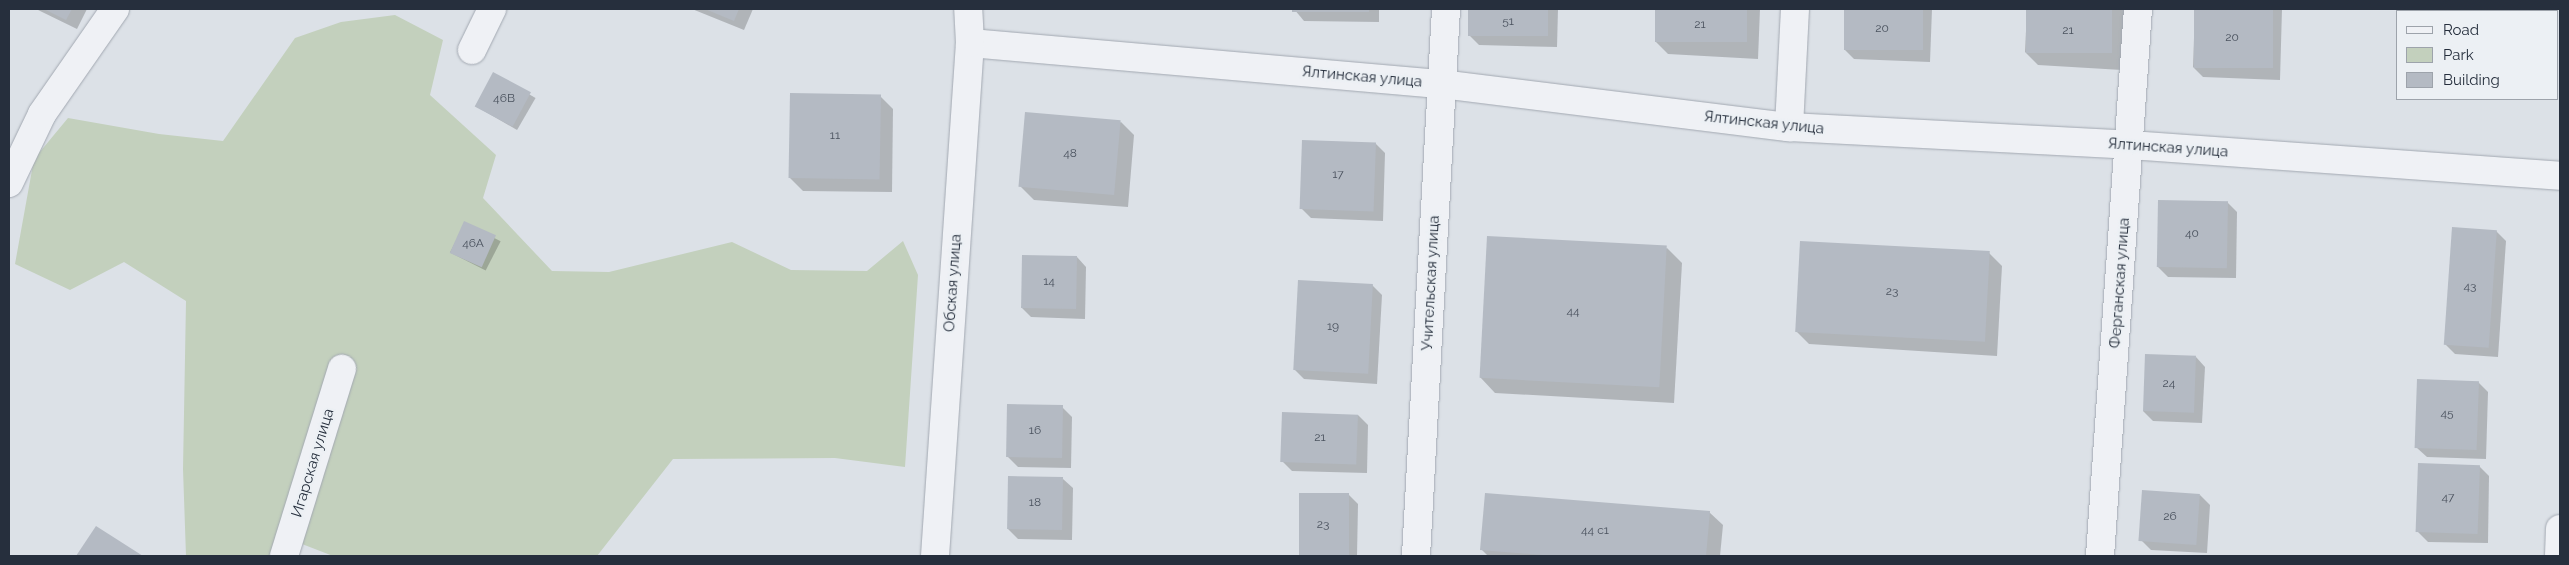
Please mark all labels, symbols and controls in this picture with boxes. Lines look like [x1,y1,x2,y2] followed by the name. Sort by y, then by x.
[2396,10,2559,100] legend
[1502,15,1514,29] house number: 51
[1694,18,1706,32] house number: 21
[2443,21,2479,39] text: Road
[1875,22,1889,36] house number: 20
[2062,24,2074,38] house number: 21
[2225,31,2239,45] house number: 20
[2443,46,2474,64] text: Park
[1301,63,1423,91] street label: Ялтинская улица
[2443,71,2500,89] text: Building
[493,92,515,106] house number: 46В
[1703,108,1825,138] street label: Ялтинская улица
[830,129,840,143] house number: 11
[2107,135,2229,161] street label: Ялтинская улица
[1063,147,1077,161] house number: 48
[1332,168,1344,182] house number: 17
[1418,215,1444,351] street label: Учительская улица
[2106,217,2134,349] street label: Ферганская улица
[2185,227,2199,241] house number: 40
[941,233,965,333] street label: Обская улица
[462,237,484,251] house number: 46А
[1043,275,1055,289] house number: 14
[2464,280,2476,294] house number: 43
[1886,285,1898,299] house number: 23
[1566,305,1580,319] house number: 44
[1327,320,1339,334] house number: 19
[2163,377,2175,391] house number: 24
[288,406,338,520] street label: Игарская улица
[2440,407,2454,421] house number: 45
[1029,424,1041,438] house number: 16
[1314,431,1326,445] house number: 21
[2442,491,2454,505] house number: 47
[1029,496,1041,510] house number: 18
[2163,510,2177,524] house number: 26
[1317,518,1329,532] house number: 23
[1581,524,1609,538] house number: 44 с1

